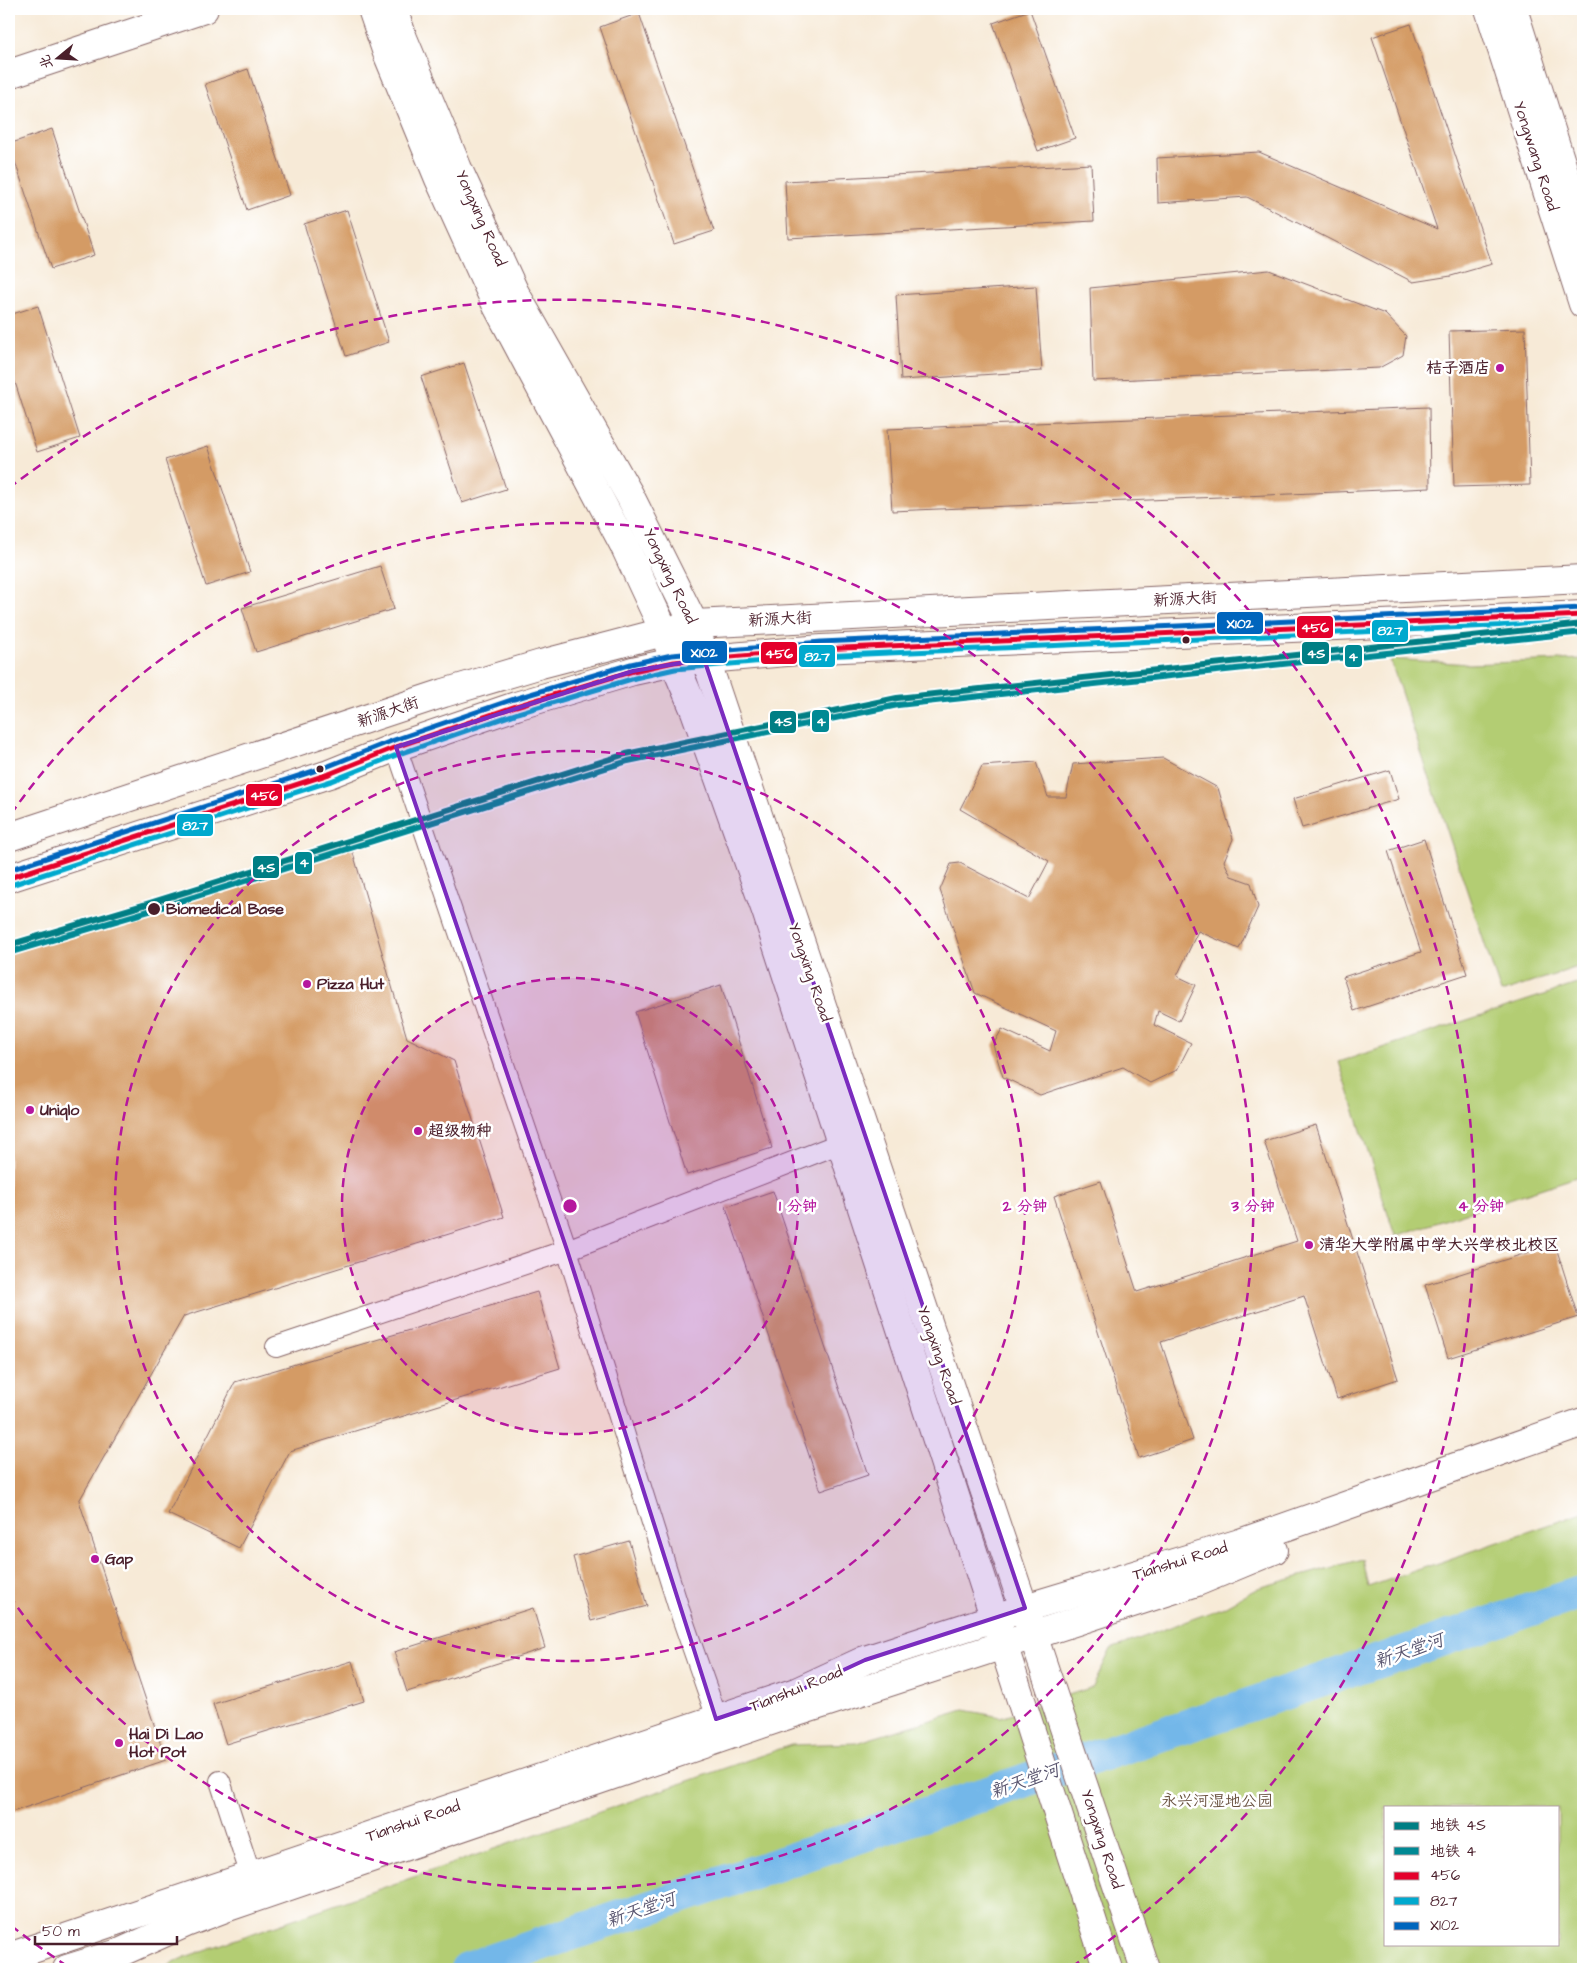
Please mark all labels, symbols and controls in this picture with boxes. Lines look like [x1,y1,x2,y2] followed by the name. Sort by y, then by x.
[32,32,82,82] north arrow
[35,52,58,71] text: 北
[1507,98,1564,214] street label: Yongwang Road
[449,166,512,270] street label: Yongxing Road
[1426,357,1490,379] place label: 桔子酒店
[1494,362,1506,374] marker: 桔子酒店
[637,525,702,628] street label: Yongxing Road
[1152,586,1218,612] street label: 新源大街
[747,606,813,632] street label: 新源大街
[1216,611,1264,635] line badge: X102
[1226,614,1255,634] text: X102
[1296,615,1334,639] line badge: 456
[1301,618,1329,638] text: 456
[1371,619,1409,643] line badge: 827
[1377,621,1403,641] text: 827
[1181,635,1191,645] unlabelled marker
[681,640,728,664] line badge: X102
[760,641,798,665] line badge: 456
[1301,641,1330,665] line badge: 4S
[690,643,719,663] text: X102
[765,644,793,664] text: 456
[798,644,836,668] line badge: 827
[1307,644,1325,664] text: 4S
[1344,644,1363,668] line badge: 4
[804,647,830,667] text: 827
[1348,647,1358,667] text: 4
[354,691,422,733] street label: 新源大街
[811,709,830,733] line badge: 4
[769,710,797,734] line badge: 4S
[774,712,792,732] text: 4S
[816,712,826,732] text: 4
[315,764,325,774] unlabelled marker
[245,783,283,807] line badge: 456
[250,786,278,806] text: 456
[176,813,214,837] line badge: 827
[182,816,208,836] text: 827
[294,851,313,875] line badge: 4
[299,853,309,873] text: 4
[252,855,280,879] line badge: 4S
[257,858,275,878] text: 4S
[166,898,284,920] place label: Biomedical Base
[146,901,162,917] marker: Biomedical Base
[782,920,837,1025] street label: Yongxing Road
[317,973,385,995] place label: Pizza Hut
[301,978,313,990] marker: Pizza Hut
[40,1099,80,1121] place label: Uniqlo
[24,1104,36,1116] marker: Uniqlo
[428,1120,492,1142] place label: 超级物种
[412,1125,424,1137] marker: 超级物种
[779,1196,817,1217] text: 1 分钟
[1002,1196,1047,1217] text: 2 分钟
[1230,1196,1275,1217] text: 3 分钟
[1458,1196,1504,1217] text: 4 分钟
[561,1197,579,1215] centre of rings
[1319,1234,1559,1256] place label: 清华大学附属中学大兴学校北校区
[1303,1239,1315,1251] marker: 清华大学附属中学大兴学校北校区
[911,1303,966,1408] street label: Yongxing Road
[1130,1536,1230,1586] street label: Tianshui Road
[105,1548,133,1570] place label: Gap
[89,1553,101,1565] marker: Gap
[1371,1626,1450,1675] water label: 新天堂河
[746,1660,846,1718] street label: Tianshui Road
[129,1723,204,1763] place label: Hai Di Lao Hot Pot
[113,1737,125,1749] marker: Hai Di Lao Hot Pot
[987,1756,1066,1805] water label: 新天堂河
[1075,1787,1128,1892] street label: Yongxing Road
[1161,1790,1273,1812] park label: 永兴河湿地公园
[363,1795,463,1847] street label: Tianshui Road
[1384,1806,1560,1946] legend
[1430,1815,1486,1836] text: 地铁 4S
[1430,1841,1476,1862] text: 地铁 4
[1430,1865,1461,1886] text: 456
[603,1885,682,1934] water label: 新天堂河
[1430,1891,1458,1912] text: 827
[35,1913,178,1945] scale bar
[1430,1915,1459,1936] text: X102
[42,1921,80,1942] text: 50 m

